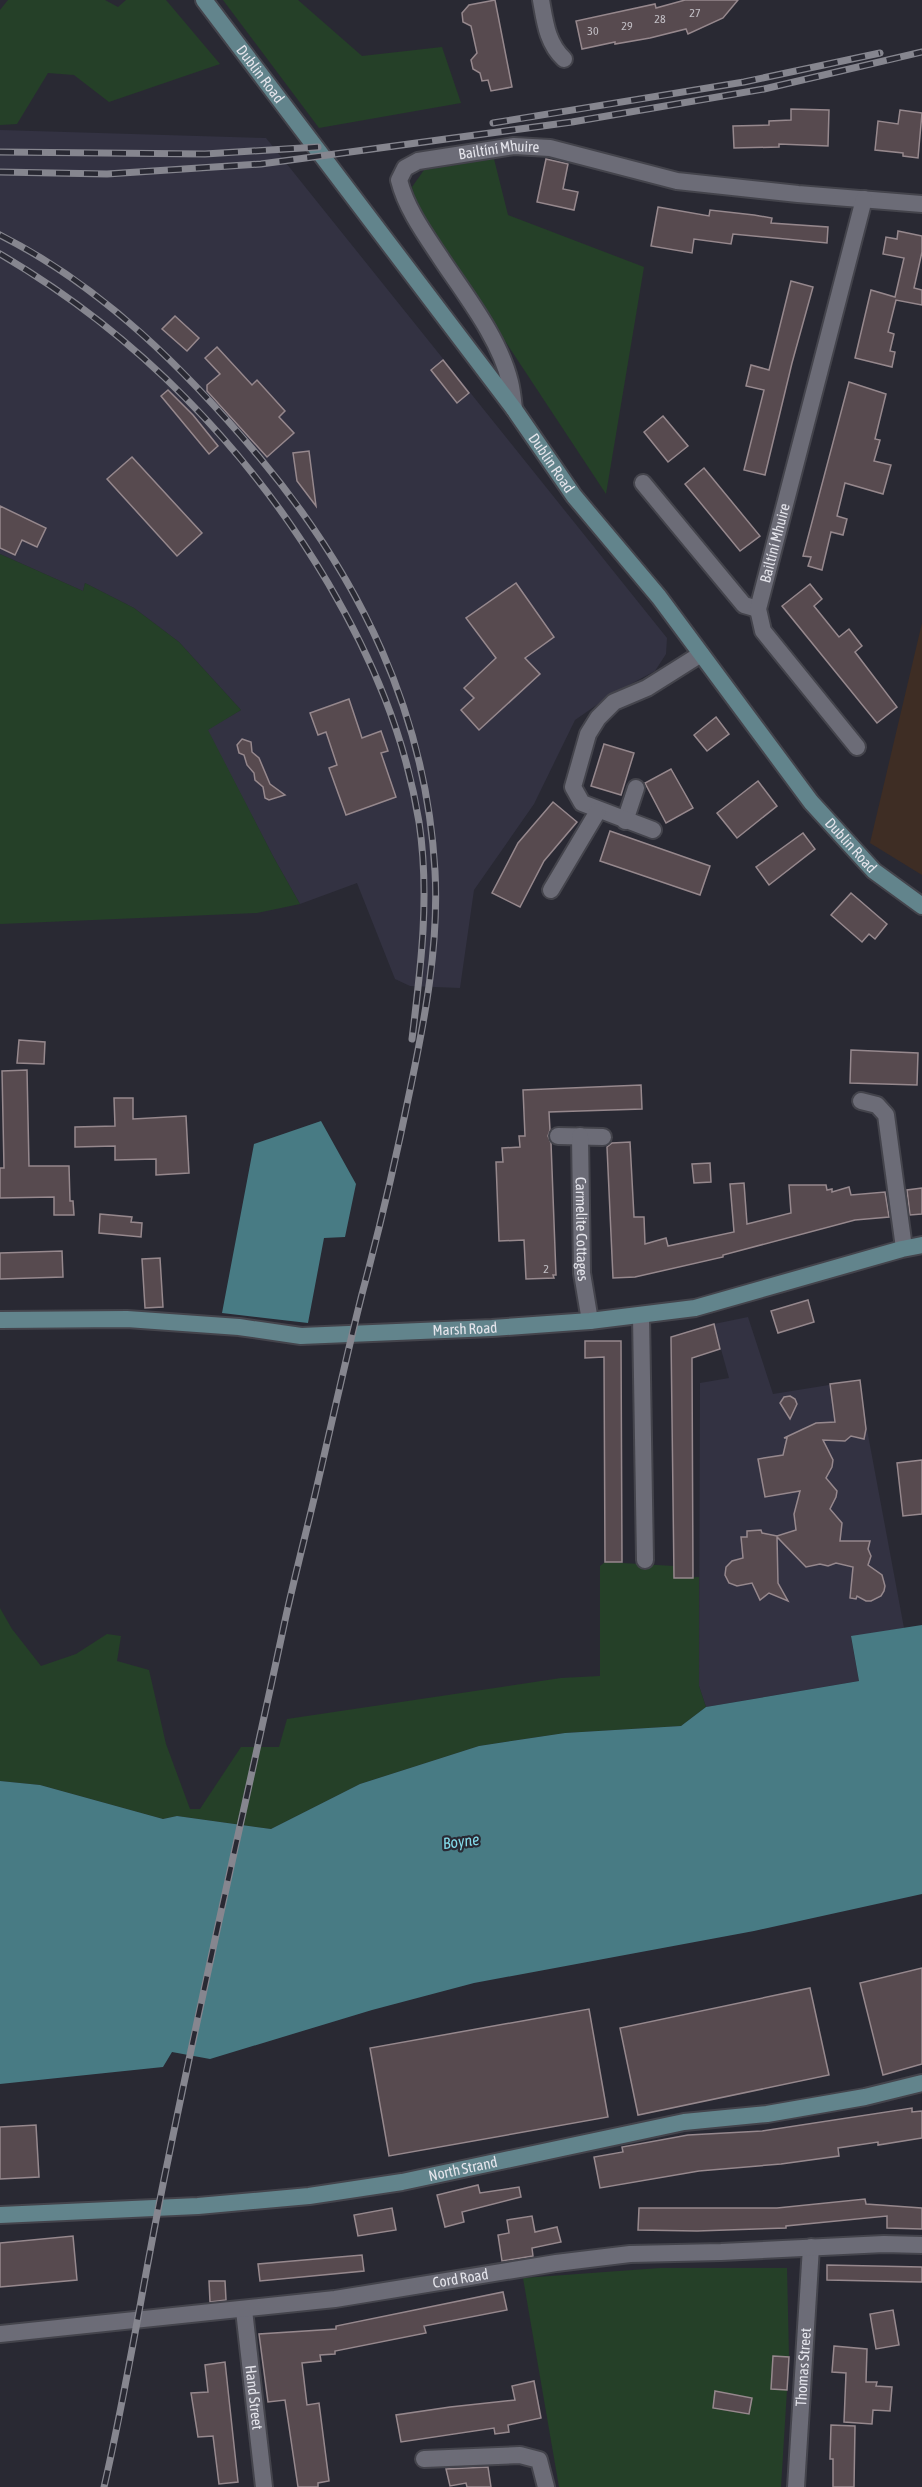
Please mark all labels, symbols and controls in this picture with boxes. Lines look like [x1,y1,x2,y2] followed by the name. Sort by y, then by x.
[689,6,701,20] house number: 27
[654,12,666,26] house number: 28
[621,19,633,33] house number: 29
[587,24,599,38] house number: 30
[233,41,288,106] street label: Dublin Road
[457,137,540,163] street label: Bailtíní Mhuire
[525,430,578,496] street label: Dublin Road
[756,501,793,584] street label: Bailtíní Mhuire
[822,814,880,876] street label: Dublin Road
[573,1177,592,1282] street label: Carmelite Cottages
[543,1262,549,1276] house number: 2
[432,1319,498,1338] street label: Marsh Road
[442,1830,480,1853] water label: Boyne
[427,2153,499,2184] street label: North Strand
[431,2265,490,2291] street label: Cord Road
[792,2327,814,2407] street label: Thomas Street
[242,2364,266,2431] street label: Hand Street

